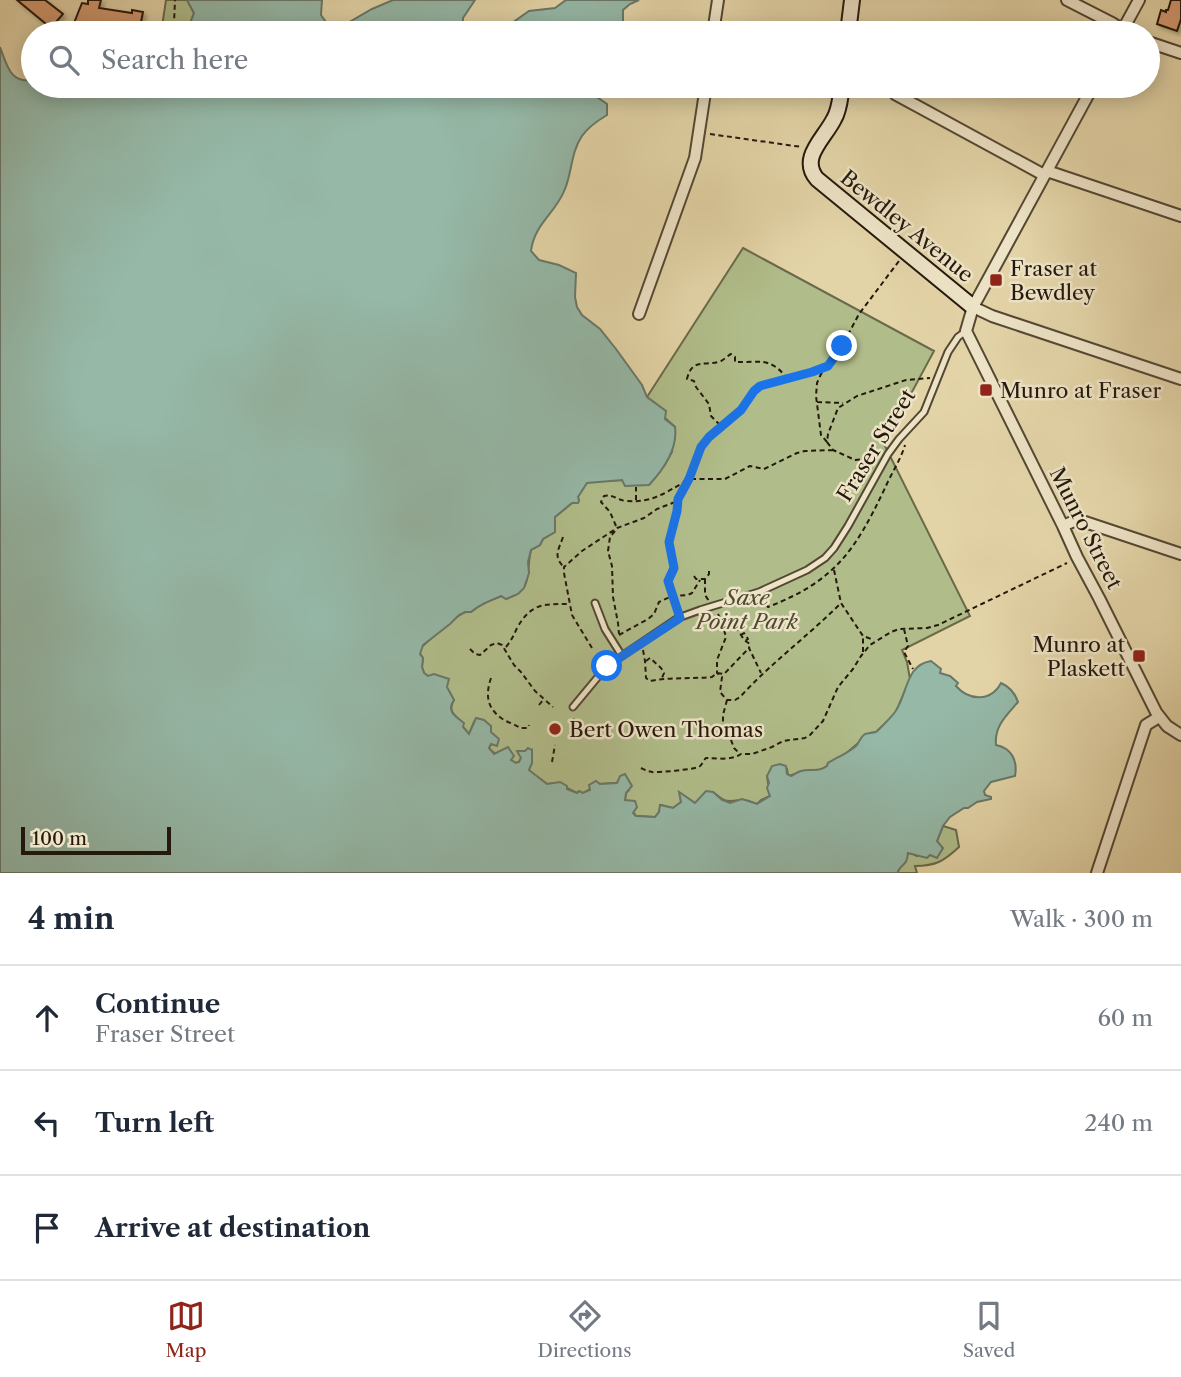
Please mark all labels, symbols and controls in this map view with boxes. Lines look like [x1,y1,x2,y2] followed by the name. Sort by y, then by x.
[21,21,1160,98] search box
[45,41,83,79] icon: search
[101,44,248,76] text: Search here
[836,165,978,287] street label: Bewdley Avenue
[1010,256,1097,305] place label: Fraser at Bewdley
[988,272,1004,288] marker: Fraser at Bewdley
[826,330,857,361] route end
[1000,378,1161,403] place label: Munro at Fraser
[978,382,994,398] marker: Munro at Fraser
[832,384,921,506] street label: Fraser Street
[1045,463,1128,594] street label: Munro Street
[694,585,798,634] park label: Saxe Point Park
[1033,632,1126,681] place label: Munro at Plaskett
[1131,648,1147,664] marker: Munro at Plaskett
[591,650,622,681] route start
[569,717,763,742] place label: Bert Owen Thomas
[547,721,563,737] marker: Bert Owen Thomas
[21,824,172,856] scale bar
[32,827,87,850] text: 100 m
[28,900,114,937] text: 4 min
[1010,905,1153,933] text: Walk · 300 m
[95,988,220,1020] text: Continue
[28,999,66,1037] icon: ahead
[1097,1004,1153,1032] text: 60 m
[95,1020,235,1048] text: Fraser Street
[28,1104,66,1142] icon: left
[95,1107,214,1139] text: Turn left
[1084,1109,1153,1137] text: 240 m
[28,1209,66,1247] icon: arrive
[95,1212,370,1244] text: Arrive at destination
[166,1297,206,1362] tab: Map
[538,1297,631,1362] tab: Directions
[963,1297,1015,1362] tab: Saved

